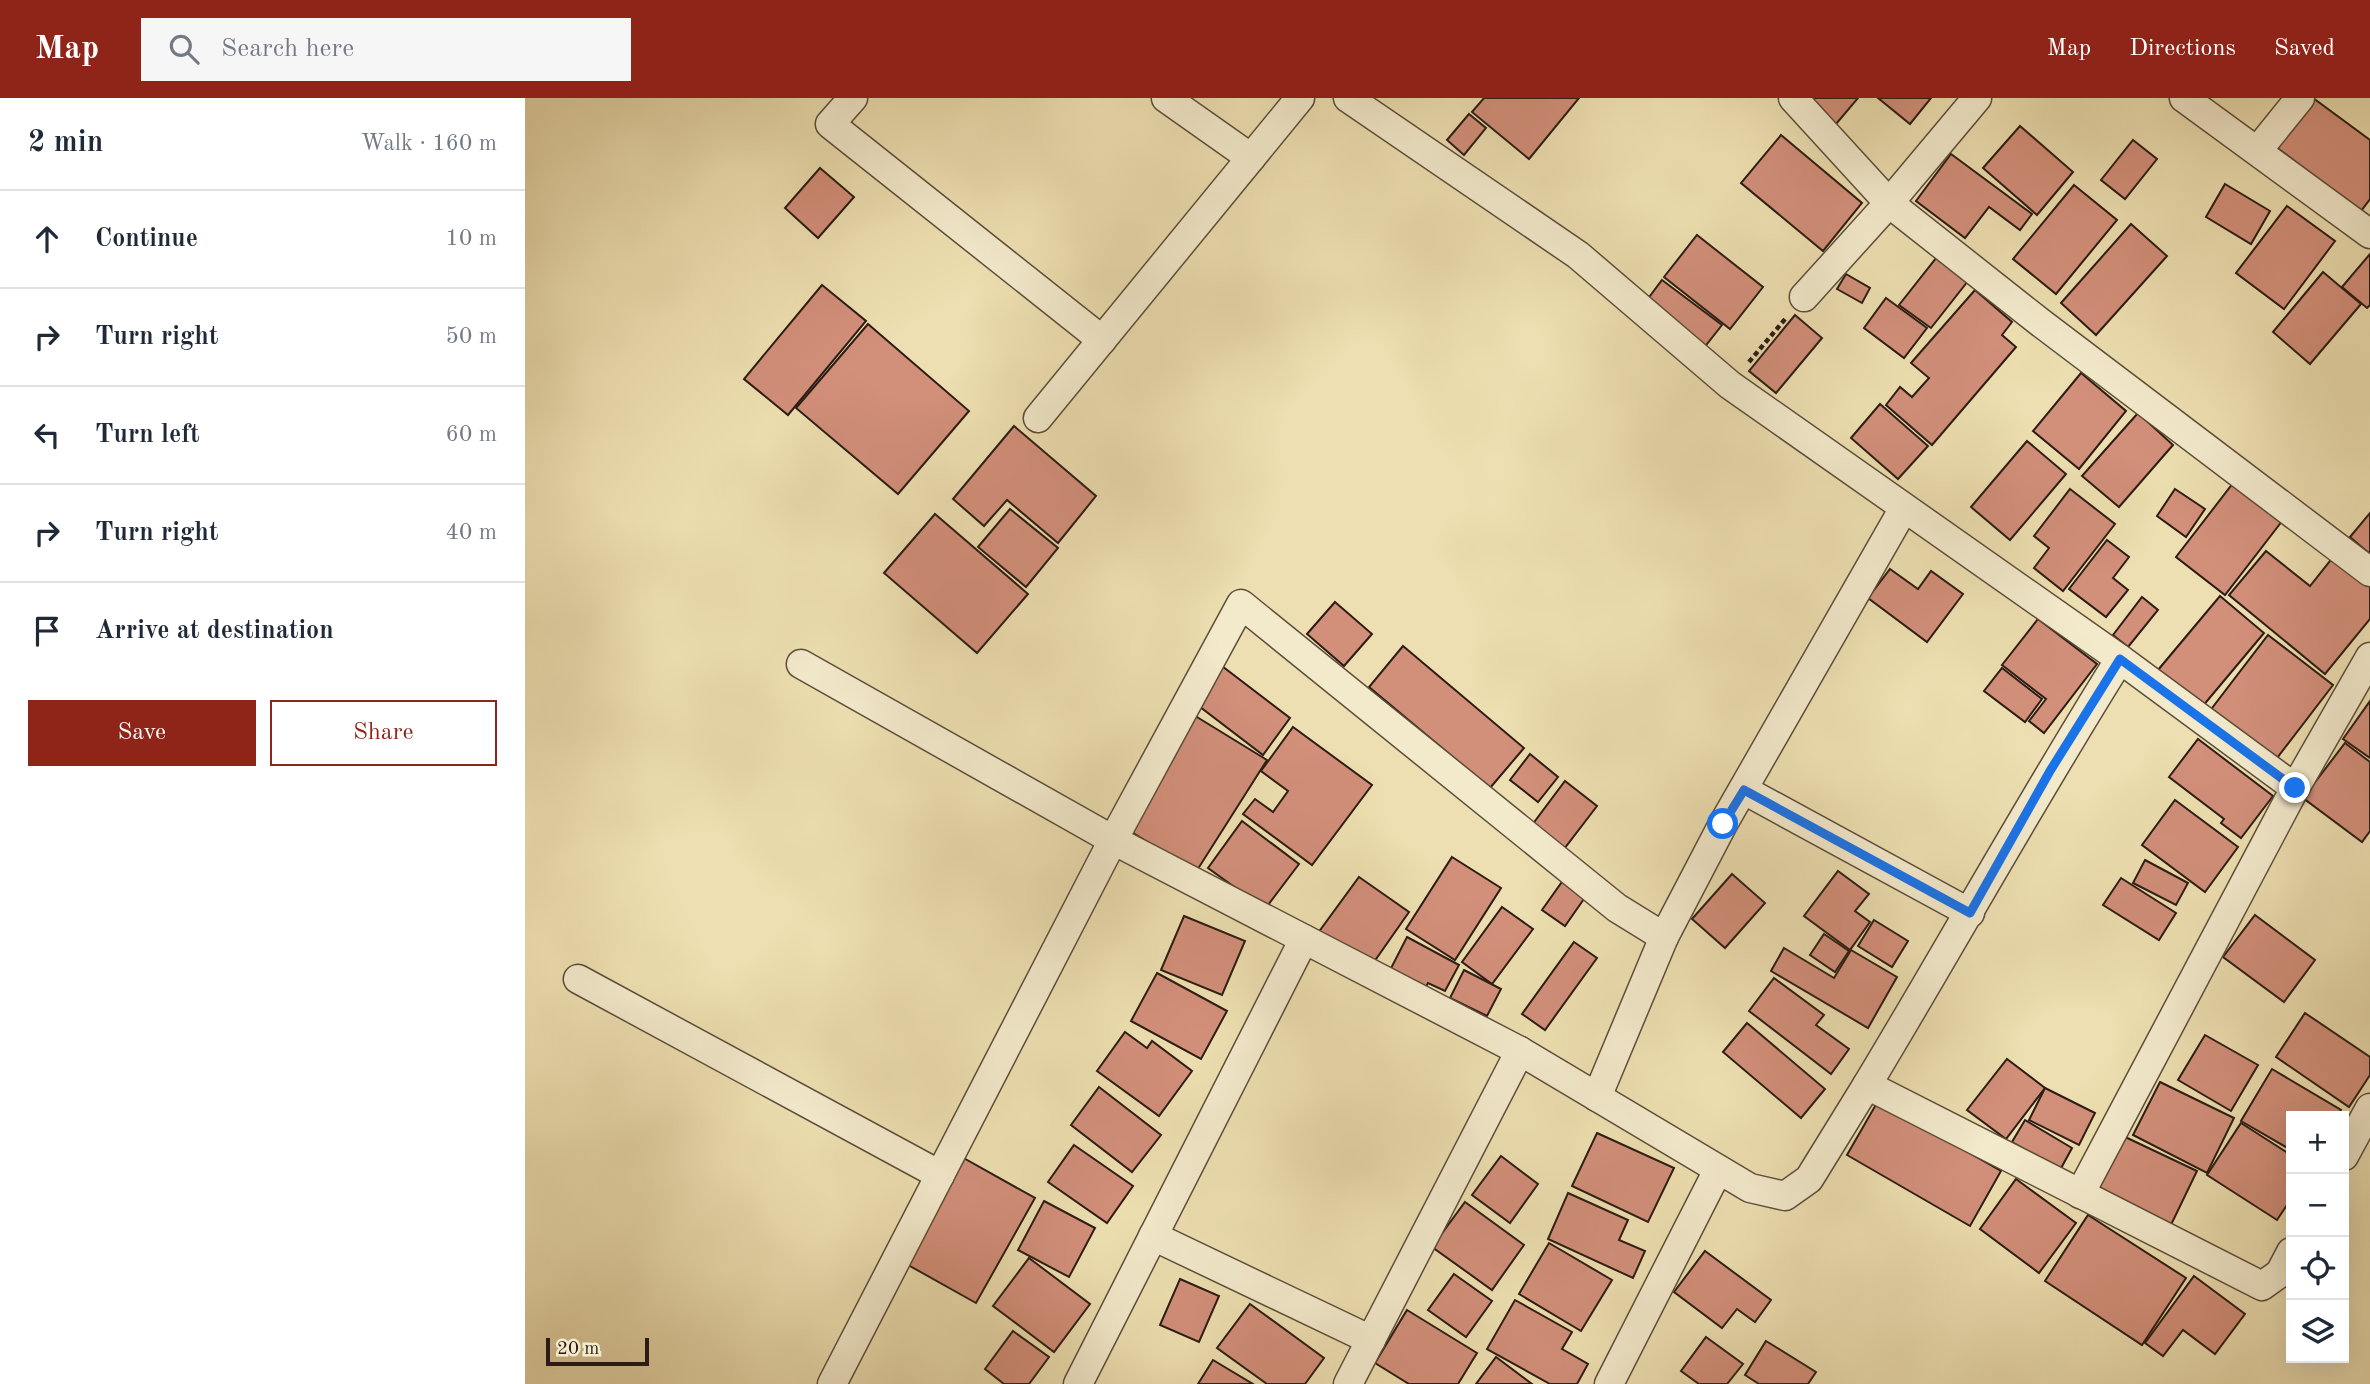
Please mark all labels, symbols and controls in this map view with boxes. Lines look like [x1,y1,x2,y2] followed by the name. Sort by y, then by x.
[141,18,631,81] search box
[165,30,203,68] icon: search
[35,33,99,66] text: Map
[221,36,354,62] text: Search here
[2047,37,2091,61] text: Map
[2129,37,2236,61] text: Directions
[2274,37,2335,61] text: Saved
[28,128,103,158] text: 2 min
[361,132,497,155] text: Walk · 160 m
[28,220,66,258] icon: ahead
[95,226,198,252] text: Continue
[446,227,497,250] text: 10 m
[28,318,66,356] icon: right
[95,324,218,350] text: Turn right
[446,325,497,348] text: 50 m
[28,416,66,454] icon: left
[95,422,200,448] text: Turn left
[446,423,497,446] text: 60 m
[28,514,66,552] icon: right
[95,520,218,546] text: Turn right
[446,521,497,544] text: 40 m
[28,612,66,650] icon: arrive
[95,618,334,644] text: Arrive at destination
[28,700,256,766] button: Save
[270,700,497,766] button: Share
[2279,772,2310,803] route end
[1707,808,1738,839] route start
[2286,1111,2349,1363] map controls
[2286,1111,2349,1174] button: +
[2286,1174,2349,1237] button: −
[2286,1237,2349,1300] button: locate
[2286,1300,2349,1363] button: layers
[546,1335,649,1367] scale bar
[557,1340,599,1359] text: 20 m

